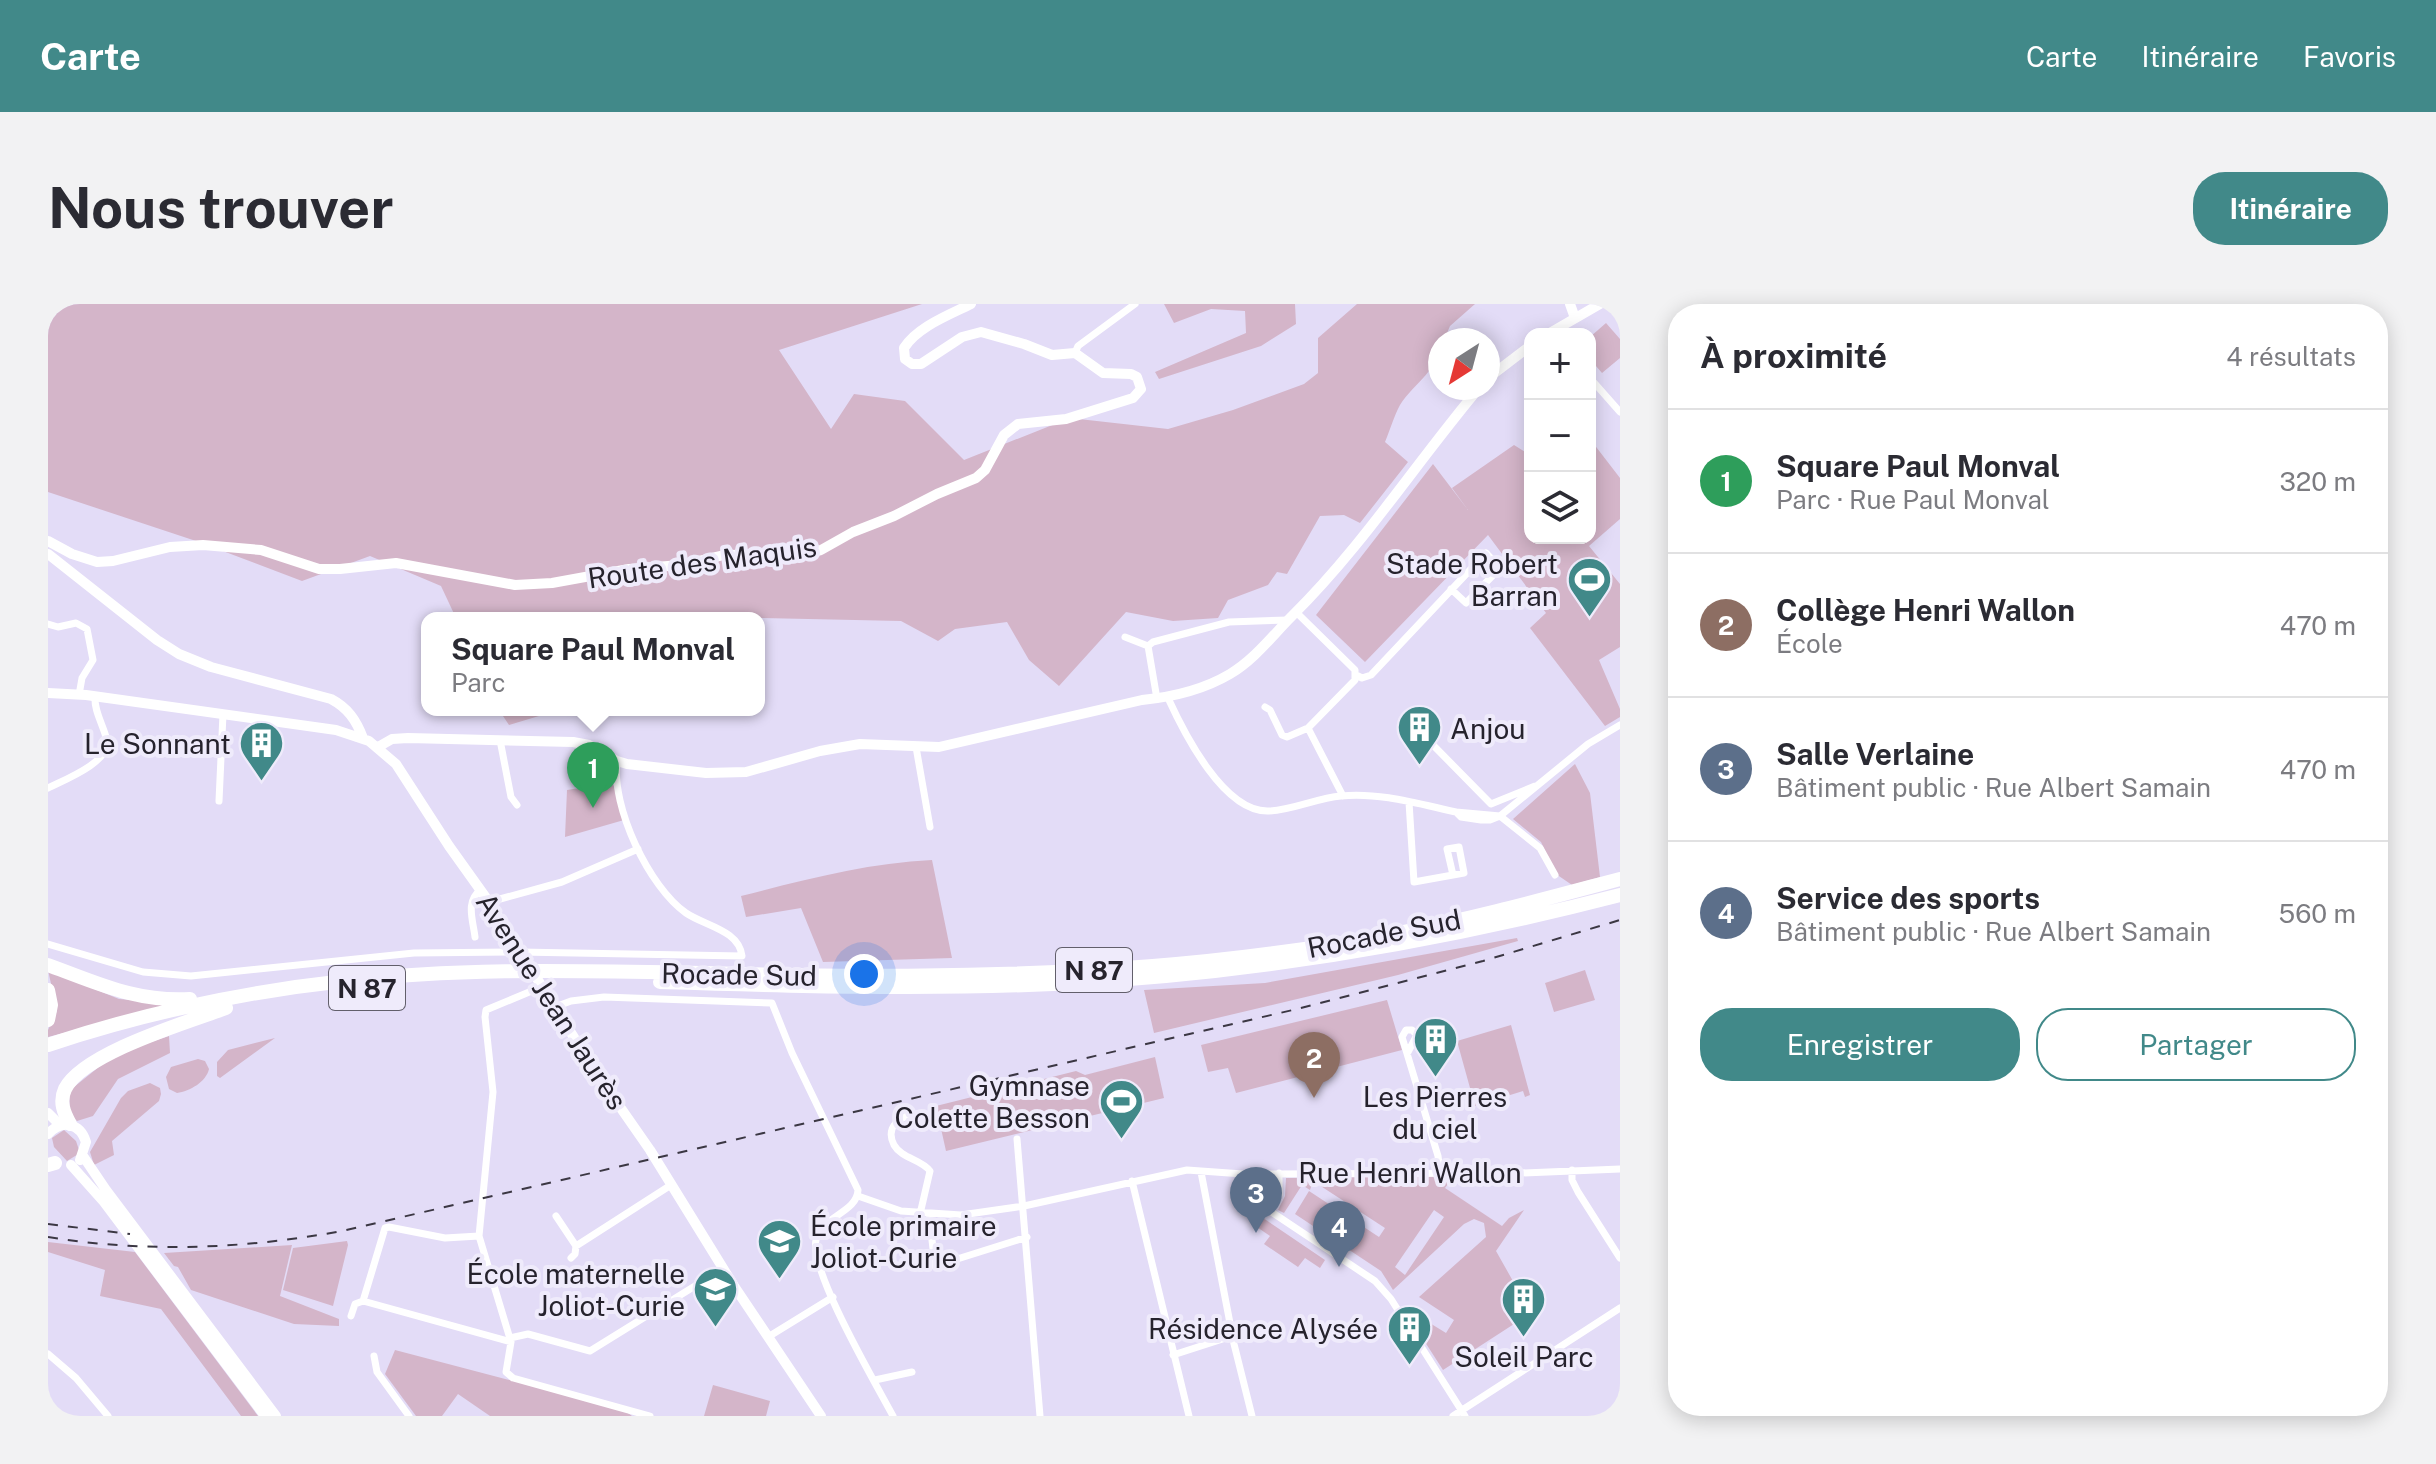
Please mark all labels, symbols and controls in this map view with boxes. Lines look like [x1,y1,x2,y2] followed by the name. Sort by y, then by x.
[40,34,141,79] text: Carte
[2026,40,2097,73] text: Carte
[2141,40,2259,73] text: Itinéraire
[2303,40,2396,73] text: Favoris
[2193,172,2388,245] button: Itinéraire
[48,175,393,241] text: Nous trouver
[1428,328,1500,400] north arrow
[1524,328,1596,544] map controls
[1524,328,1596,400] button: +
[1700,336,1887,376] text: À proximité
[2226,341,2356,372] text: 4 résultats
[1524,400,1596,472] button: −
[1776,448,2060,484] text: Square Paul Monval
[1720,466,1732,497] text: 1
[2279,466,2356,497] text: 320 m
[1524,472,1596,544] button: layers
[1776,484,2050,515] text: Parc · Rue Paul Monval
[585,530,819,594] street label: Route des Maquis
[1386,547,1558,612] place label: Stade Robert Barran
[1565,555,1613,618] sports icon: Stade Robert Barran
[1776,592,2075,628] text: Collège Henri Wallon
[1718,610,1734,641] text: 2
[2280,610,2356,641] text: 470 m
[421,612,765,716] popup
[1776,628,1843,659] text: École
[451,631,735,667] text: Square Paul Monval
[451,667,506,698] text: Parc
[1395,704,1443,767] building icon: Anjou
[1450,712,1525,745] place label: Anjou
[238,719,286,782] building icon: Le Sonnant
[84,727,231,760] place label: Le Sonnant
[1776,736,1974,772] text: Salle Verlaine
[567,742,619,808] pin: 1
[1717,754,1735,785] text: 3
[2280,754,2356,785] text: 470 m
[1776,772,2211,803] text: Bâtiment public · Rue Albert Samain
[1776,880,2040,916] text: Service des sports
[470,887,634,1115] street label: Avenue Jean Jaurès
[1717,898,1735,929] text: 4
[2279,898,2356,929] text: 560 m
[1304,902,1464,964] street label: Rocade Sud
[1776,916,2211,947] text: Bâtiment public · Rue Albert Samain
[1056,948,1132,992] road number: N 87
[844,954,884,994] your location
[661,956,817,992] street label: Rocade Sud
[329,966,405,1010] road number: N 87
[1700,1008,2020,1081] button: Enregistrer
[2036,1008,2356,1081] button: Partager
[1411,1015,1459,1078] building icon: Les Pierres du ciel
[1288,1032,1340,1098] pin: 2
[895,1069,1090,1134] place label: Gymnase Colette Besson
[1097,1077,1145,1140] sports icon: Gymnase Colette Besson
[1363,1080,1507,1145] place label: Les Pierres du ciel
[1298,1156,1522,1189] street label: Rue Henri Wallon
[1230,1167,1282,1233] pin: 3
[1313,1201,1365,1267] pin: 4
[810,1209,997,1274] place label: École primaire Joliot-Curie
[755,1217,803,1280] school or university icon: École primaire Joliot-Curie
[466,1257,685,1322] place label: École maternelle Joliot-Curie
[692,1265,740,1328] school or university icon: École maternelle Joliot-Curie
[1500,1275,1548,1338] building icon: Soleil Parc
[1385,1304,1433,1367] building icon: Résidence Alysée
[1148,1312,1378,1345] place label: Résidence Alysée
[1454,1340,1594,1373] place label: Soleil Parc

